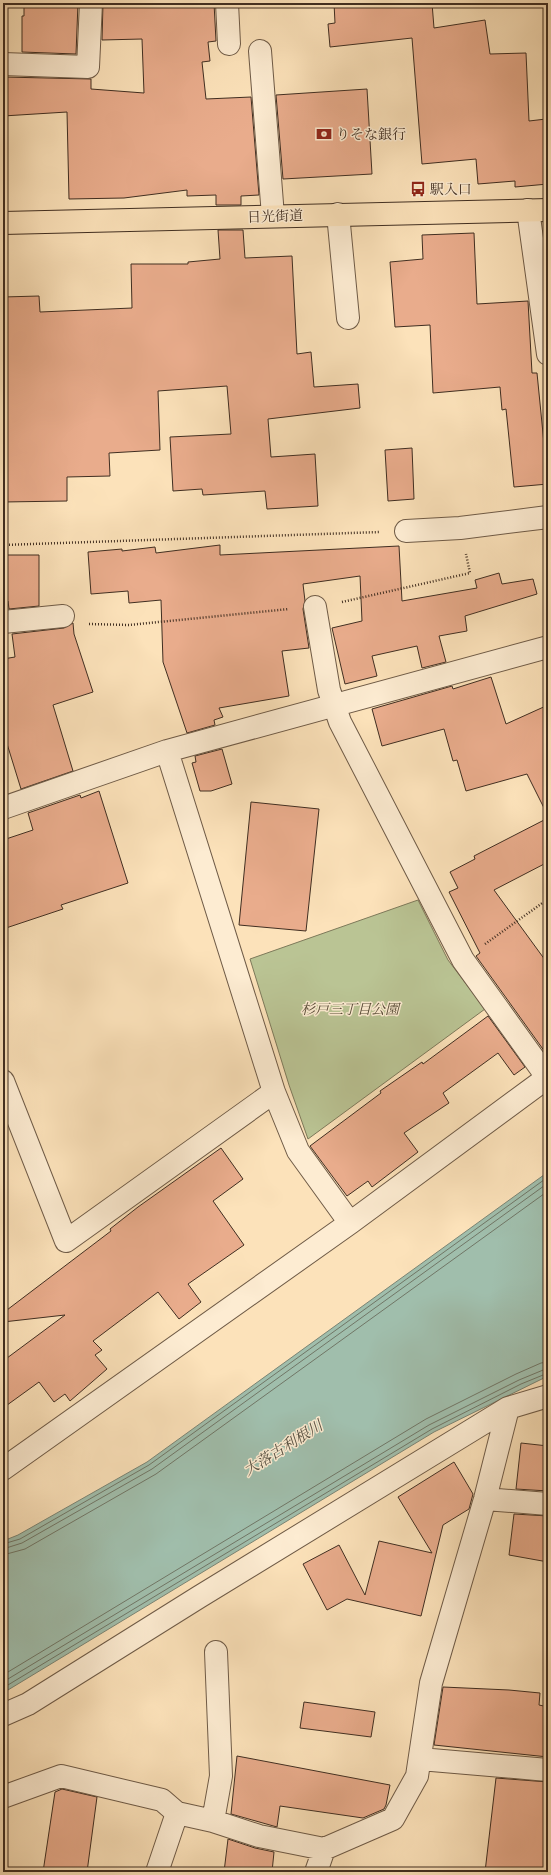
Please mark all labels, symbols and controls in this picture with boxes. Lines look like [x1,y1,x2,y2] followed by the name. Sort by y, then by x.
[315,125,333,143] bank icon: りそな銀行
[336,126,406,143] place label: りそな銀行
[409,180,427,198] bus stop icon: 駅入口
[430,181,472,198] place label: 駅入口
[247,207,303,226] street label: 日光街道
[301,1001,401,1018] park label: 杉戸三丁目公園
[240,1415,328,1480] water label: 大落古利根川

